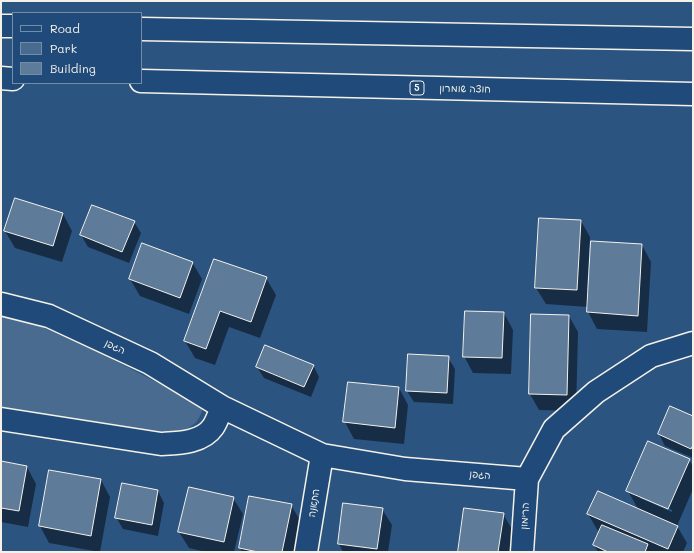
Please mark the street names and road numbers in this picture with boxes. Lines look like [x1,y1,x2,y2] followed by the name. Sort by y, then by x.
[410,81,424,95] road number: 5
[439,83,491,95] street label: חוצה שומרון
[103,337,127,357] street label: הגפן
[469,468,491,482] street label: הגפן
[306,488,322,518] street label: התאנה
[518,502,532,530] street label: הרימון

